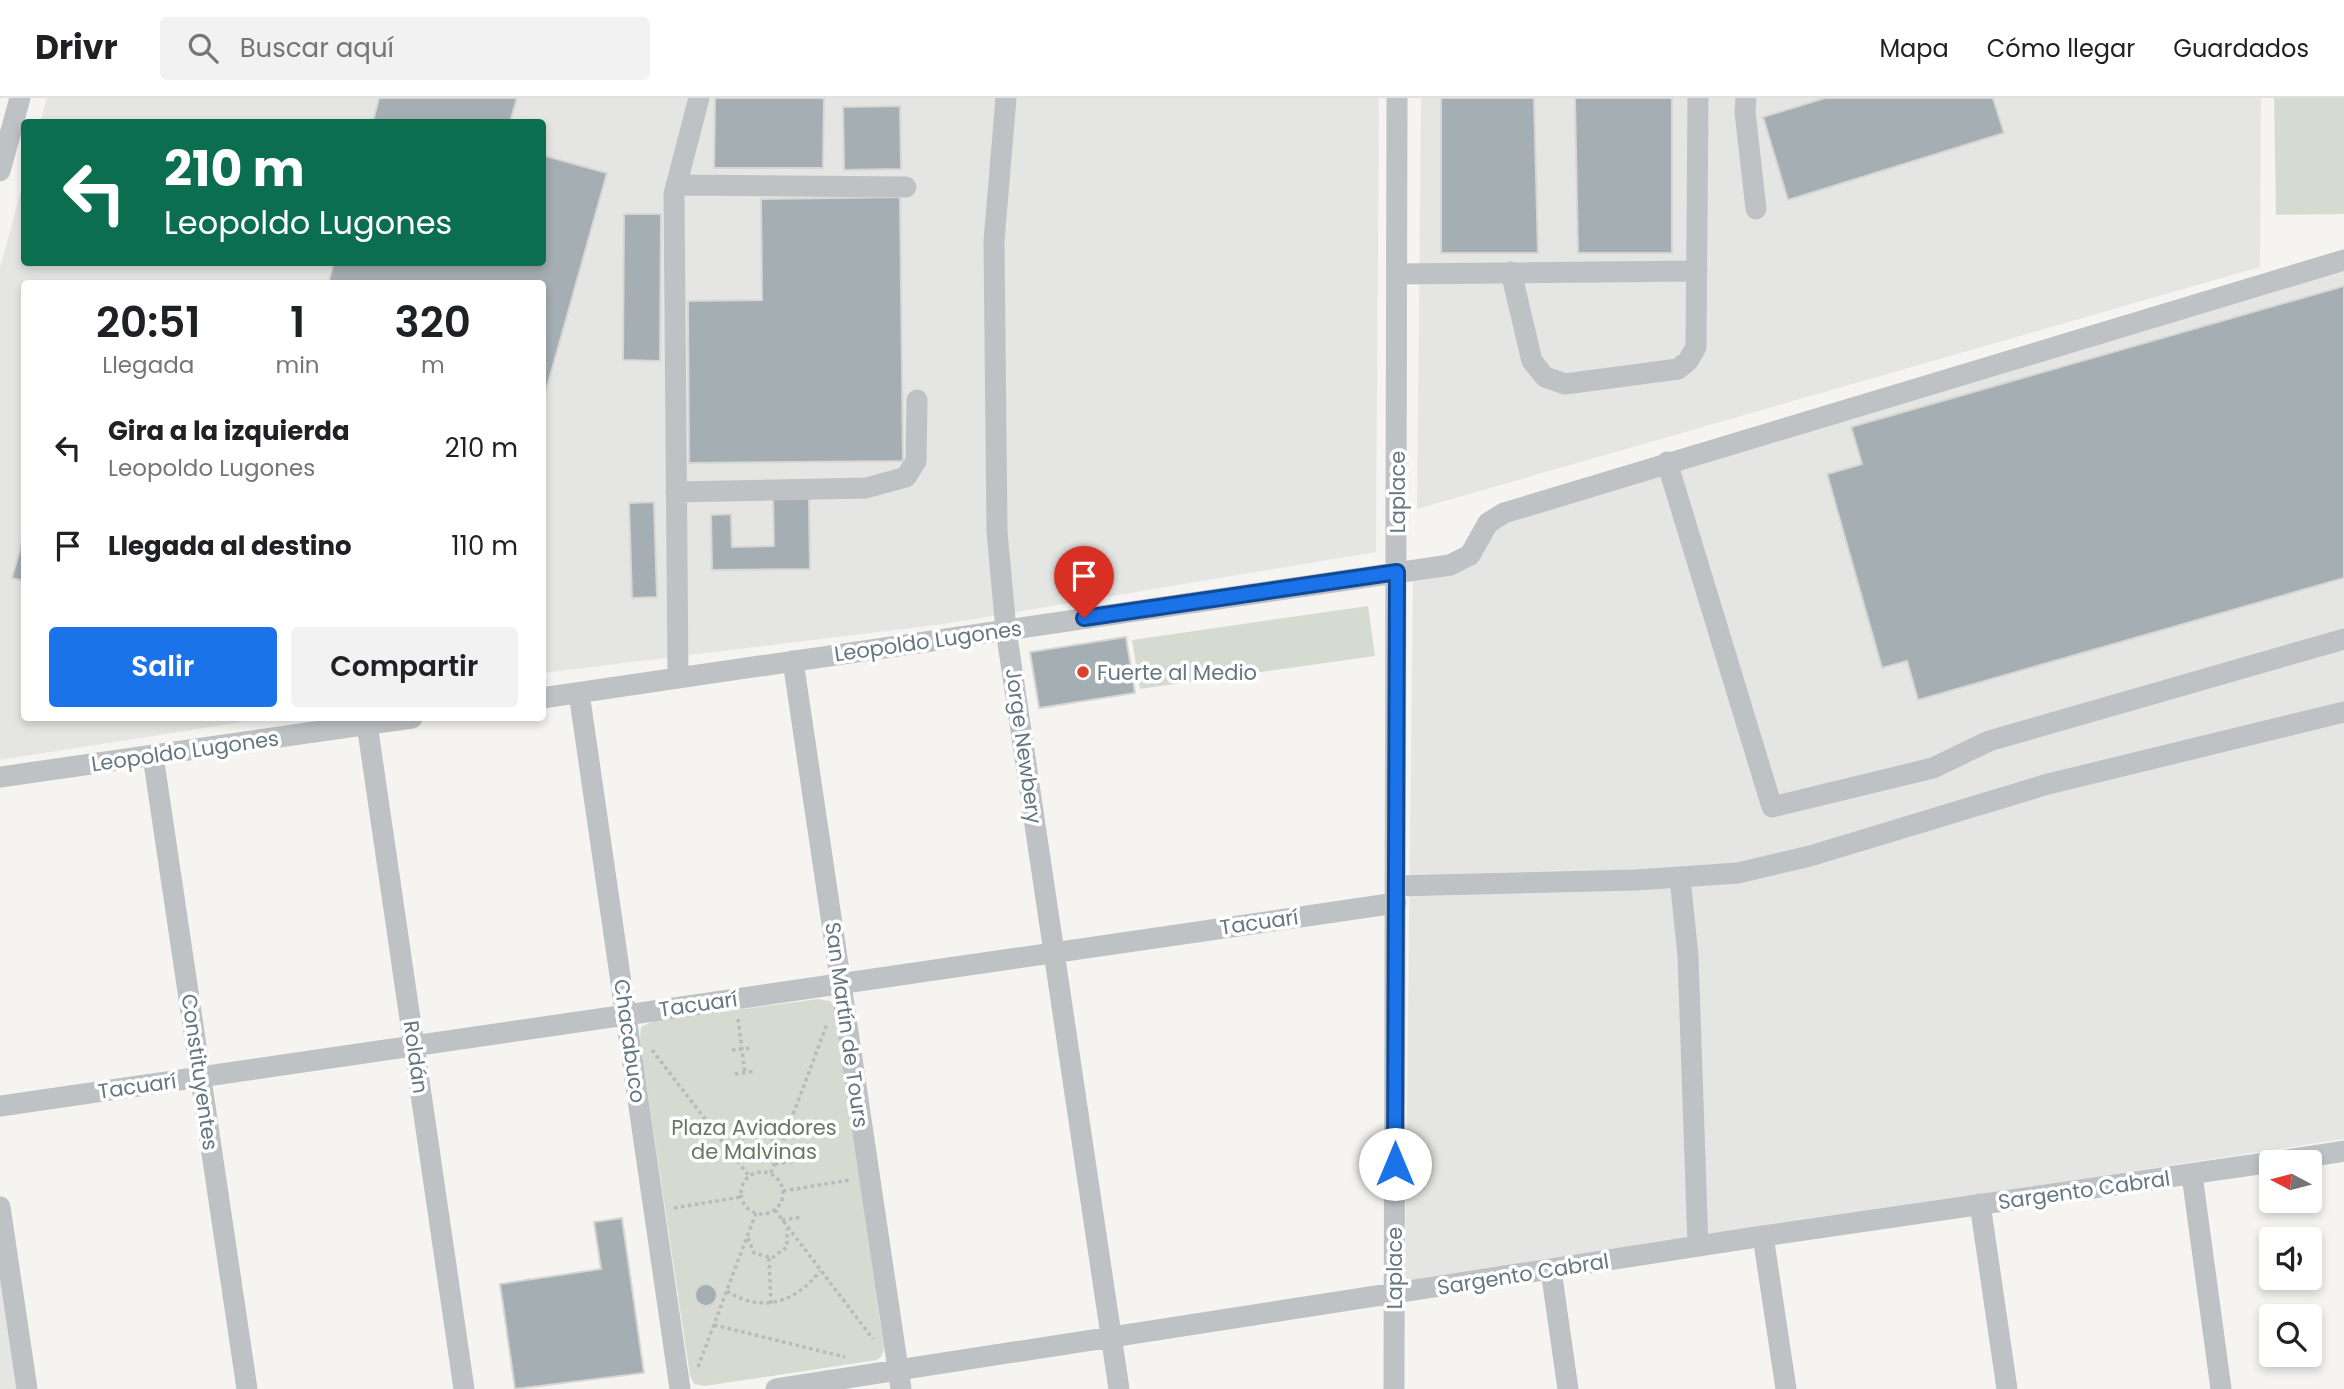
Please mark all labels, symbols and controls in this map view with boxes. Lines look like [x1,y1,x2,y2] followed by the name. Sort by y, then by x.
[160,17,650,80] search box
[35,24,118,71] text: Drivr
[184,29,222,67] icon: search
[240,30,394,66] text: Buscar aquí
[1879,32,1949,65] text: Mapa
[1987,32,2135,65] text: Cómo llegar
[2173,32,2309,65] text: Guardados
[164,135,305,203] text: 210 m
[49,147,140,238] icon: left
[164,200,452,245] text: Leopoldo Lugones
[96,293,201,352] text: 20:51
[290,293,305,352] text: 1
[395,293,471,352] text: 320
[102,349,194,381] text: Llegada
[276,349,320,381] text: min
[421,349,445,381] text: m
[108,413,350,449] text: Gira a la izquierda
[49,429,87,467] icon: left
[445,430,518,466] text: 210 m
[1383,451,1412,533] street label: Laplace
[108,452,315,484] text: Leopoldo Lugones
[49,527,87,565] icon: arrive
[108,528,352,564] text: Llegada al destino
[451,528,518,564] text: 110 m
[1054,546,1114,618] pin
[1065,557,1103,595] icon: arrive
[832,613,1024,669] street label: Leopoldo Lugones
[49,627,277,707] button: Salir
[291,627,518,707] button: Compartir
[1097,658,1257,687] place label: Fuerte al Medio
[1075,664,1091,680] marker: Fuerte al Medio
[999,666,1049,826] street label: Jorge Newbery
[89,723,281,779] street label: Leopoldo Lugones
[1218,902,1300,942] street label: Tacuarí
[818,920,876,1130] street label: San Martín de Tours
[607,977,653,1105] street label: Chacabuco
[657,984,739,1024] street label: Tacuarí
[175,992,225,1152] street label: Constituyentes
[397,1019,435,1095] street label: Roldán
[96,1066,178,1106] street label: Tacuarí
[671,1113,837,1166] park label: Plaza Aviadores de Malvinas
[1358,1127,1432,1201] position arrow
[2259,1150,2322,1213] north arrow
[2259,1150,2322,1367] map controls
[1996,1164,2172,1216] street label: Sargento Cabral
[1380,1227,1409,1309] street label: Laplace
[2259,1227,2322,1290] button: sound
[1435,1246,1611,1302] street label: Sargento Cabral
[2259,1304,2322,1367] button: search

